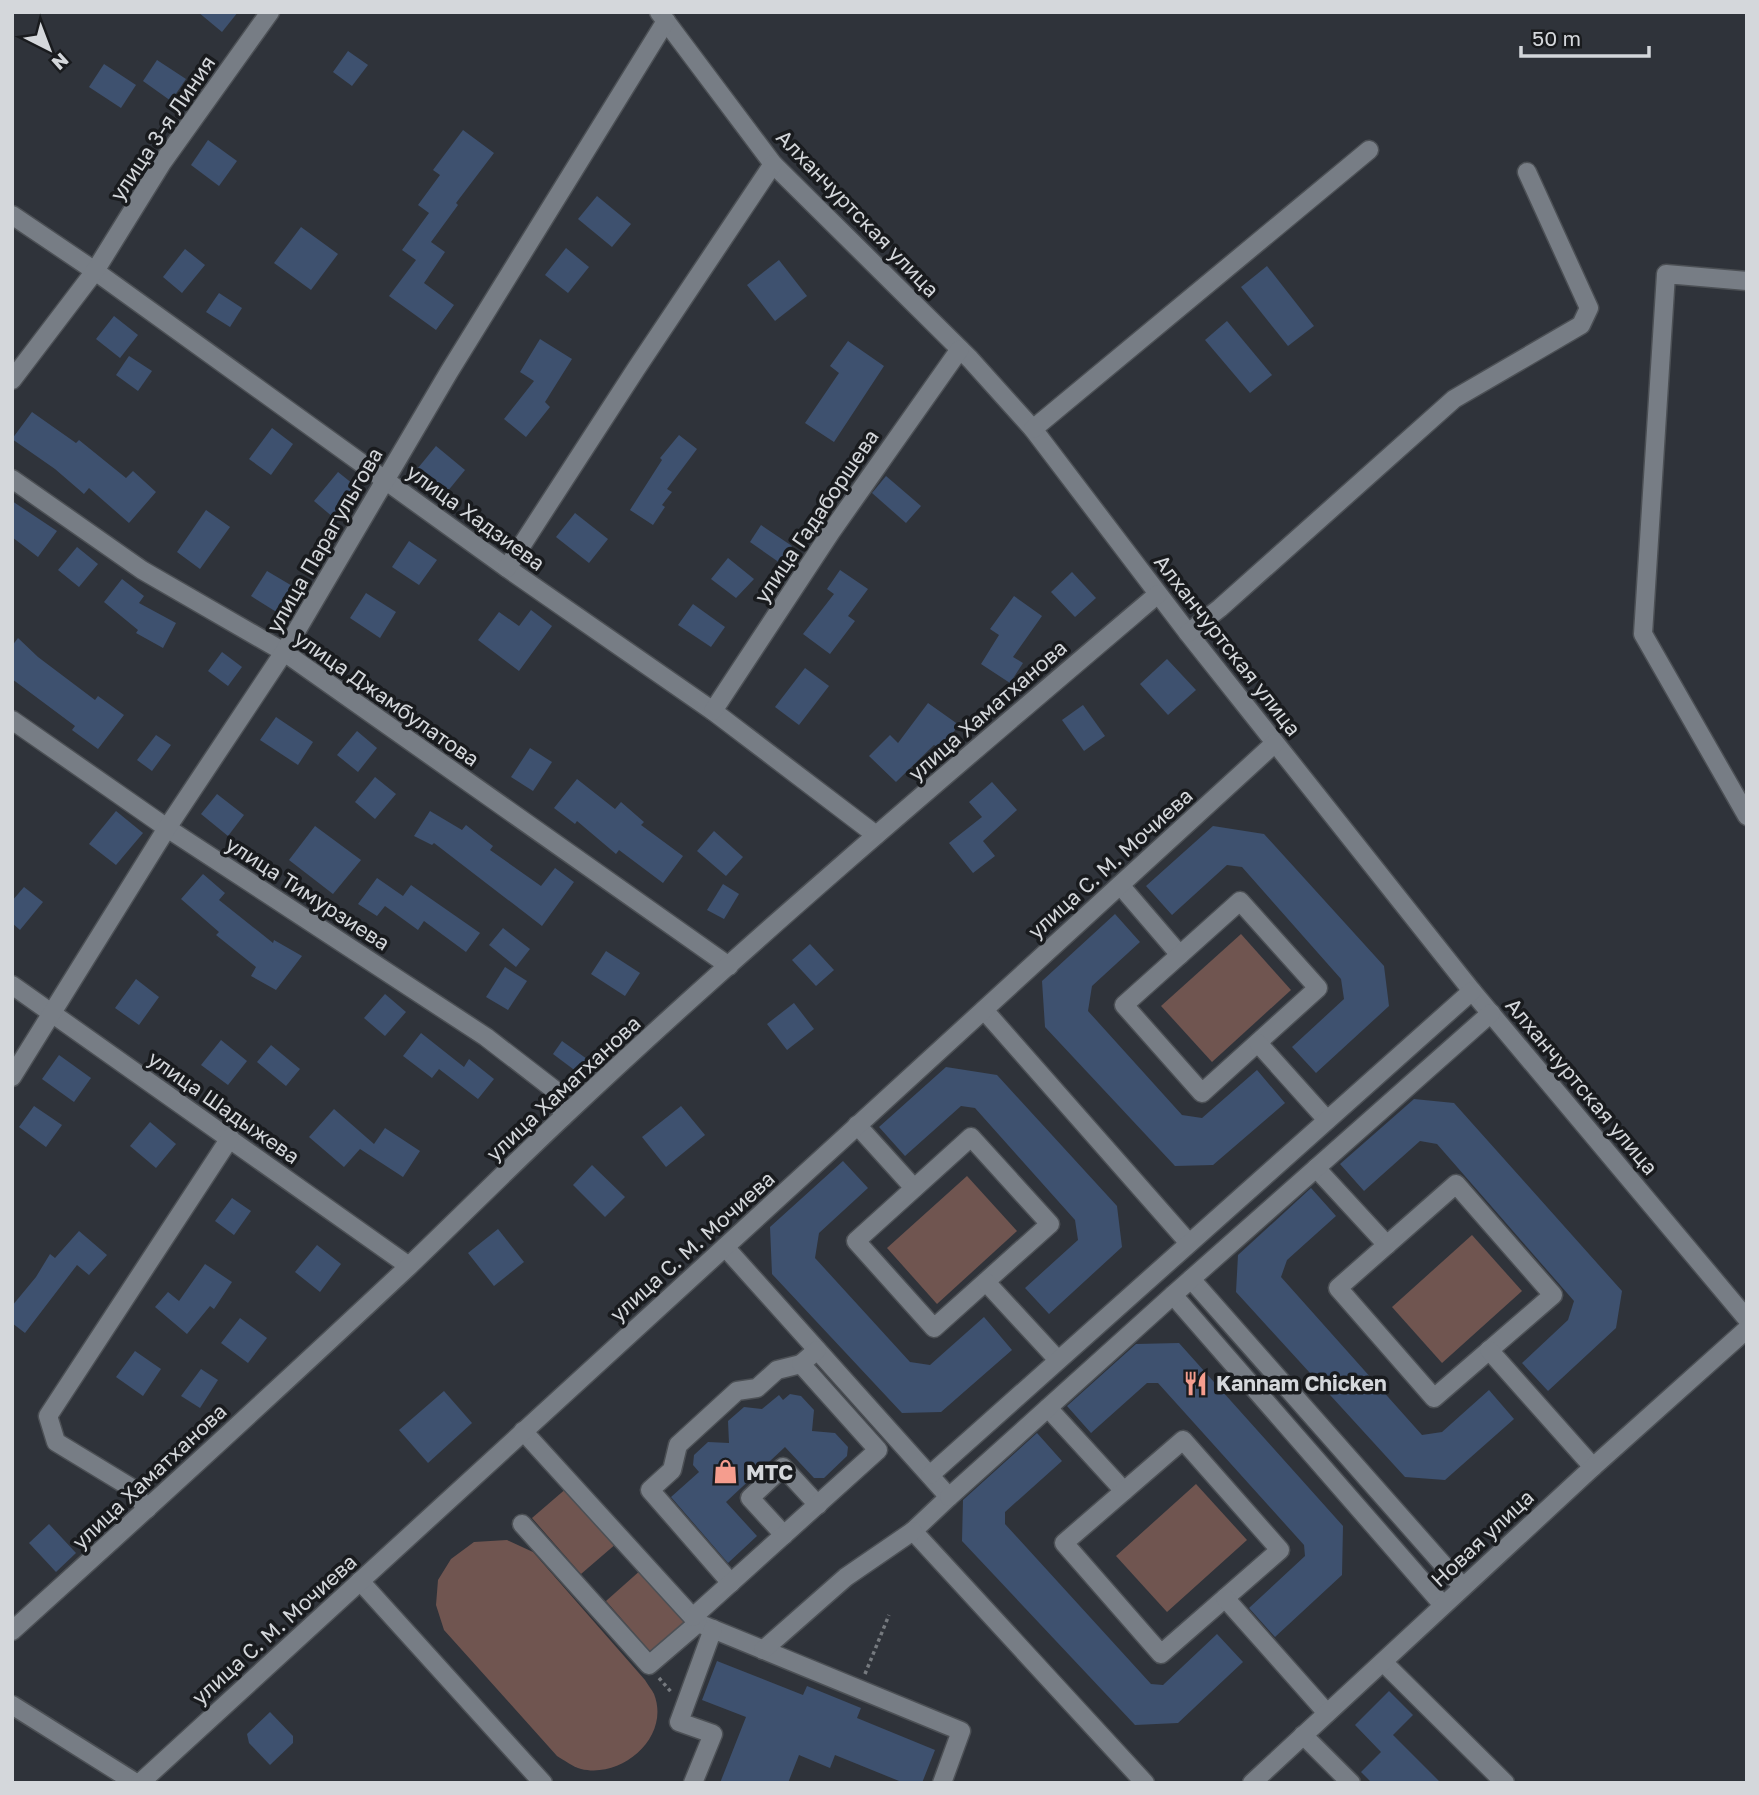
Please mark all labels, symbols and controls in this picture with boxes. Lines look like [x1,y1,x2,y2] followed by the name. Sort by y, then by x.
[14,14,84,84] north arrow
[1521,14,1649,58] scale bar
[1532,25,1581,51] text: 50 m
[48,49,74,75] text: N
[104,50,220,206] street label: улица 3-я Линия
[771,124,945,302] street label: Алханчуртская улица
[748,424,884,608] street label: улица Гадаборшева
[260,443,388,637] street label: улица Парагульгова
[402,458,550,576] street label: улица Хадзиева
[1149,549,1307,741] street label: Алханчуртская улица
[290,624,484,772] street label: улица Джамбулатова
[902,634,1072,786] street label: улица Хаматханова
[1022,782,1198,944] street label: улица С. М. Мочиева
[221,830,395,956] street label: улица Тимурзиева
[1500,992,1664,1180] street label: Алханчуртская улица
[480,1010,646,1166] street label: улица Хаматханова
[143,1045,305,1169] street label: улица Шадыжева
[604,1165,780,1327] street label: улица С. М. Мочиева
[1182,1369,1210,1397] restaurant icon: Kannam Chicken
[1216,1370,1387,1396] place label: Kannam Chicken
[66,1398,232,1554] street label: улица Хаматханова
[712,1458,740,1486] shop icon: МТС
[746,1459,793,1485] place label: МТС
[1425,1484,1539,1592] street label: Новая улица
[186,1548,362,1710] street label: улица С. М. Мочиева

